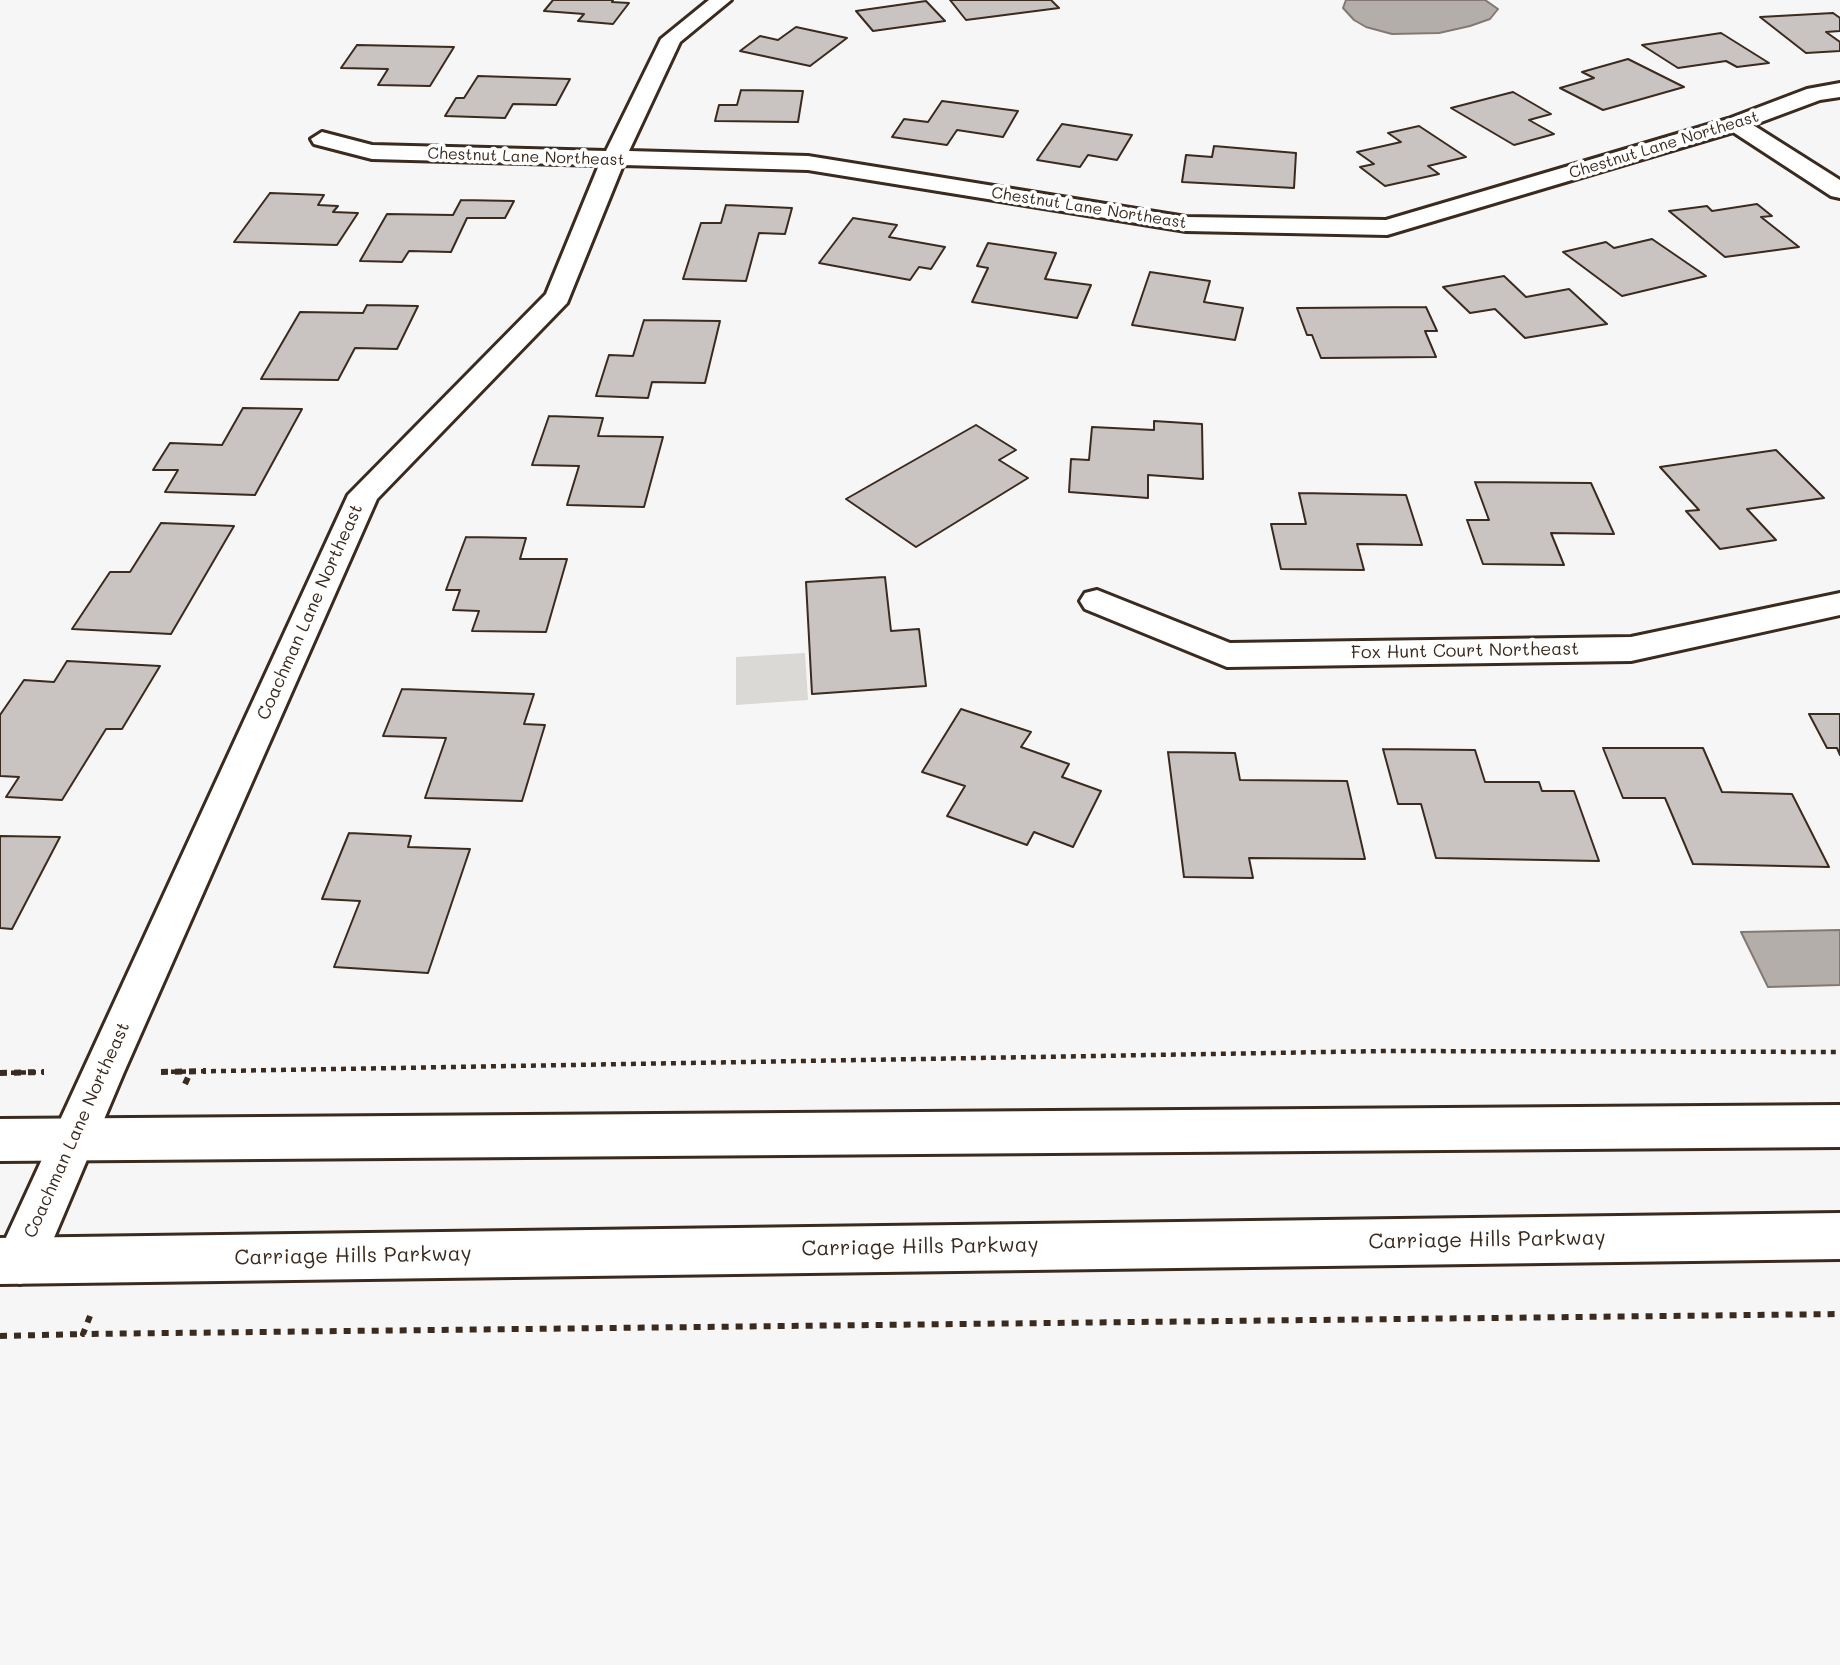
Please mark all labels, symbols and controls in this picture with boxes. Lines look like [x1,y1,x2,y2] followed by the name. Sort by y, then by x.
[1567,107,1761,183] street label: Chestnut Lane Northeast
[427,144,625,170] street label: Chestnut Lane Northeast
[990,183,1188,233] street label: Chestnut Lane Northeast
[252,501,368,723] street label: Coachman Lane Northeast
[1351,638,1579,664] street label: Fox Hunt Court Northeast
[19,1019,135,1241] street label: Coachman Lane Northeast
[1368,1225,1606,1255] street label: Carriage Hills Parkway
[801,1232,1039,1262] street label: Carriage Hills Parkway
[234,1241,472,1271] street label: Carriage Hills Parkway

